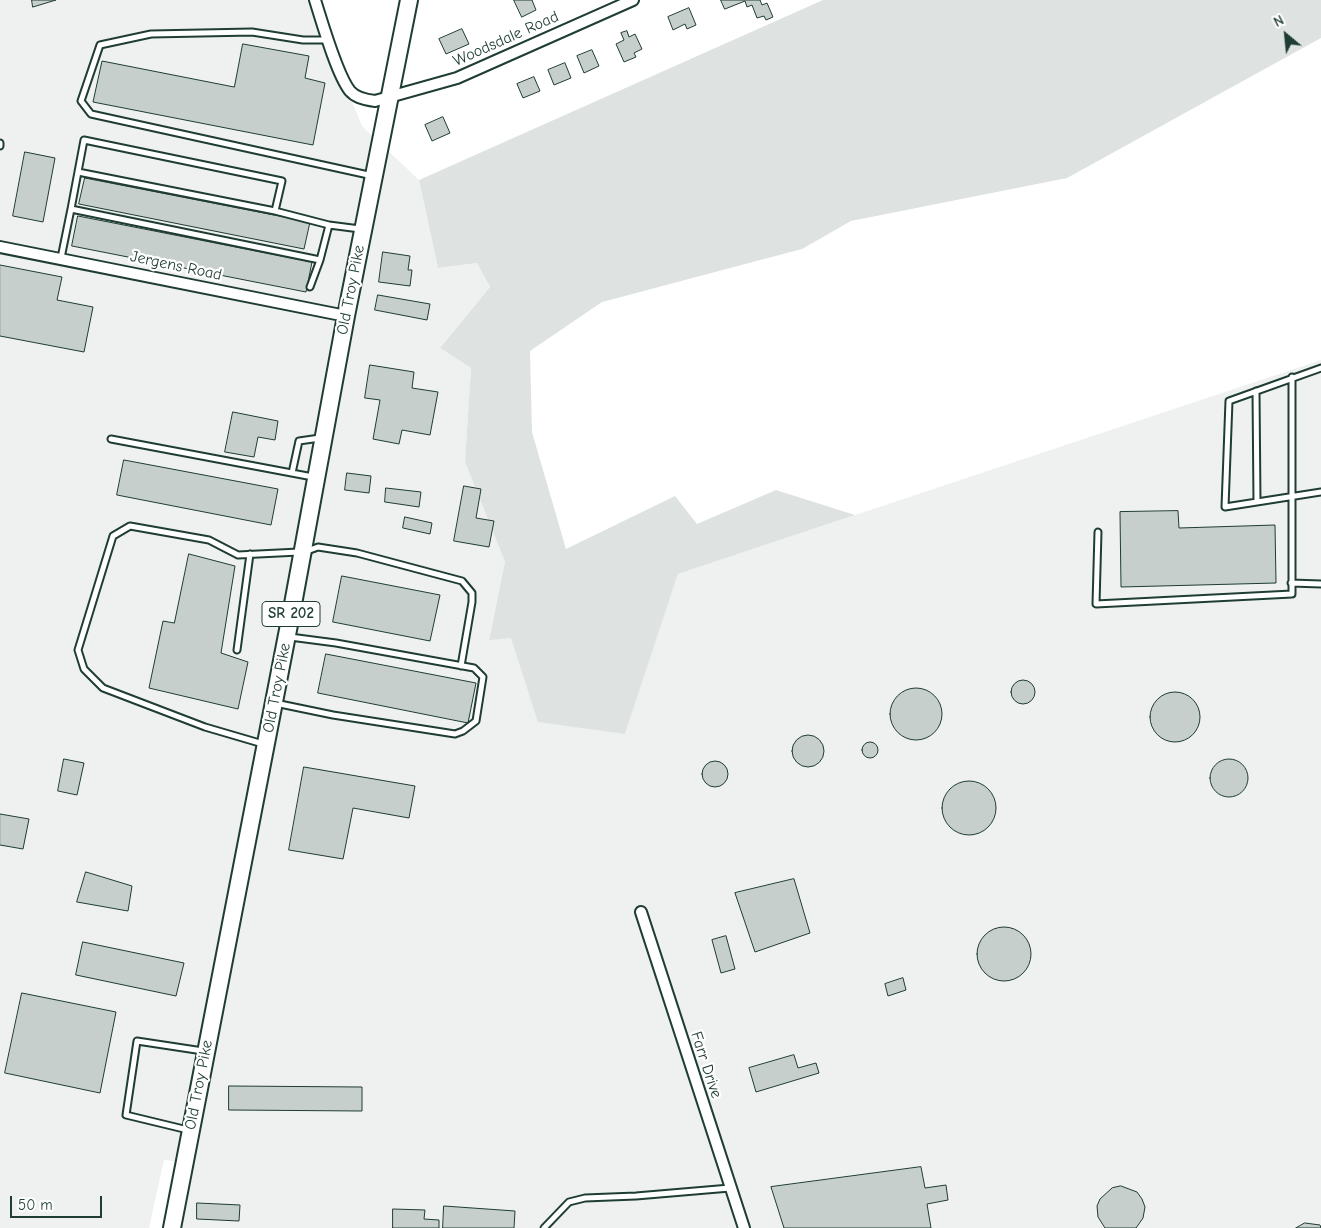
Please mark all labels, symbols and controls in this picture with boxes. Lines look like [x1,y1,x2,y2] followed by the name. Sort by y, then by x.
[450,7,562,71] street label: Woodsdale Road
[1261,10,1311,60] north arrow
[1271,12,1287,31] text: N
[333,244,369,336] street label: Old Troy Pike
[128,247,224,285] street label: Jergens Road
[262,602,320,626] road number: SR 202
[259,642,295,734] street label: Old Troy Pike
[686,1029,726,1101] street label: Farr Drive
[181,1039,217,1131] street label: Old Troy Pike
[12,1186,105,1218] scale bar
[18,1196,53,1214] text: 50 m

